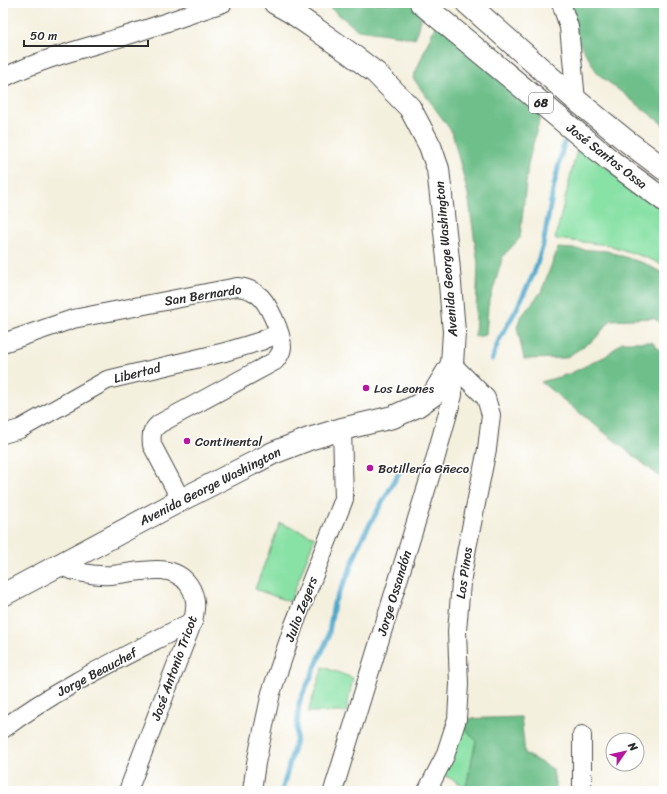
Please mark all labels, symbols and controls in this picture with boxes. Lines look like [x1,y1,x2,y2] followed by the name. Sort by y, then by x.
[24,22,148,48] scale bar
[30,25,57,47] text: 50 m
[529,93,553,113] road number: 68
[561,116,653,195] street label: José Santos Ossa
[428,180,464,339] street label: Avenida George Washington
[163,277,244,312] street label: San Bernardo
[111,356,164,390] street label: Libertad
[374,377,435,400] place label: Los Leones
[361,383,371,393] marker: Los Leones
[195,430,263,453] place label: Continental
[182,436,192,446] marker: Continental
[134,440,285,532] street label: Avenida George Washington
[378,457,470,480] place label: Botillería Gñeco
[365,463,375,473] marker: Botillería Gñeco
[449,545,479,600] street label: Los Pinos
[370,547,418,640] street label: Jorge Ossandón
[278,572,324,646] street label: Julio Zegers
[144,612,204,725] street label: José Antonio Tricot
[52,641,142,703] street label: Jorge Beauchef
[605,732,645,772] north arrow
[622,737,643,755] text: N

